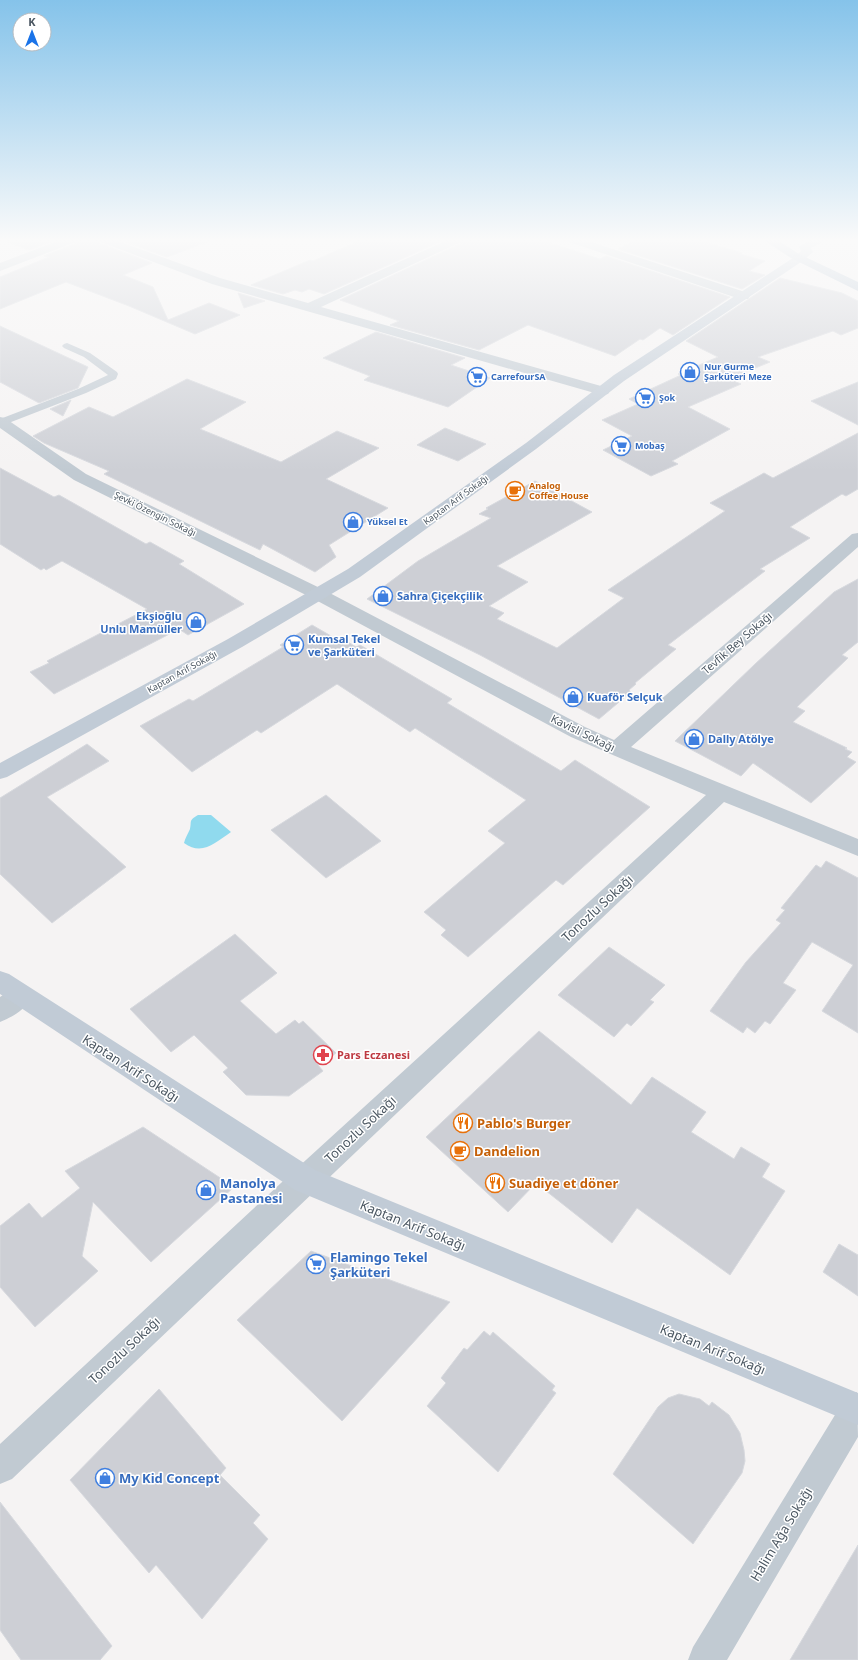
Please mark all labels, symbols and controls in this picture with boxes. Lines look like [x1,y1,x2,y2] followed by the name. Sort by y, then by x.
[12,12,52,52] north arrow
[28,14,36,29] text: K
[704,360,772,383] place label: Nur Gurme Şarküteri Meze
[679,361,701,383] shop icon: Nur Gurme Şarküteri Meze
[466,366,488,388] supermarket icon: CarrefourSA
[491,370,546,383] place label: CarrefourSA
[634,387,656,409] supermarket icon: Şok
[659,391,676,404] place label: Şok
[610,435,632,457] supermarket icon: Mobaş
[635,439,665,452] place label: Mobaş
[420,472,491,528] street label: Kaptan Arif Sokağı
[529,479,589,502] place label: Analog Coffee House
[504,480,526,502] cafe icon: Analog Coffee House
[112,488,198,539] street label: Şevki Özengin Sokağı
[342,511,364,533] shop icon: Yüksel Et
[367,515,408,528] place label: Yüksel Et
[372,585,394,607] shop icon: Sahra Çiçekçilik
[397,588,483,603] place label: Sahra Çiçekçilik
[100,608,182,636] place label: Ekşioğlu Unlu Mamüller
[698,608,775,677] street label: Tevfik Bey Sokağı
[185,611,207,633] shop icon: Ekşioğlu Unlu Mamüller
[308,631,380,659] place label: Kumsal Tekel ve Şarküteri
[283,634,305,656] supermarket icon: Kumsal Tekel ve Şarküteri
[145,647,219,696] street label: Kaptan Arif Sokağı
[562,686,584,708] shop icon: Kuaför Selçuk
[587,689,663,704] place label: Kuaför Selçuk
[549,711,618,755] street label: Kavisli Sokağı
[683,728,705,750] shop icon: Dally Atölye
[708,731,774,746] place label: Dally Atölye
[557,870,637,946] street label: Tonozlu Sokağı
[79,1030,183,1106] street label: Kaptan Arif Sokağı
[312,1044,334,1066] pharmacy icon: Pars Eczanesi
[337,1047,410,1062] place label: Pars Eczanesi
[320,1091,400,1167] street label: Tonozlu Sokağı
[452,1112,474,1134] restaurant icon: Pablo's Burger
[477,1114,571,1132] place label: Pablo's Burger
[449,1140,471,1162] cafe icon: Dandelion
[474,1142,540,1160] place label: Dandelion
[484,1172,506,1194] restaurant icon: Suadiye et döner
[220,1174,283,1207] place label: Manolya Pastanesi
[509,1174,618,1192] place label: Suadiye et döner
[195,1179,217,1201] shop icon: Manolya Pastanesi
[358,1196,468,1254] street label: Kaptan Arif Sokağı
[330,1248,428,1281] place label: Flamingo Tekel Şarküteri
[305,1253,327,1275] supermarket icon: Flamingo Tekel Şarküteri
[84,1312,164,1388] street label: Tonozlu Sokağı
[658,1320,768,1378] street label: Kaptan Arif Sokağı
[94,1467,116,1489] shop icon: My Kid Concept
[119,1469,220,1487] place label: My Kid Concept
[746,1484,816,1584] street label: Halim Ağa Sokağı

